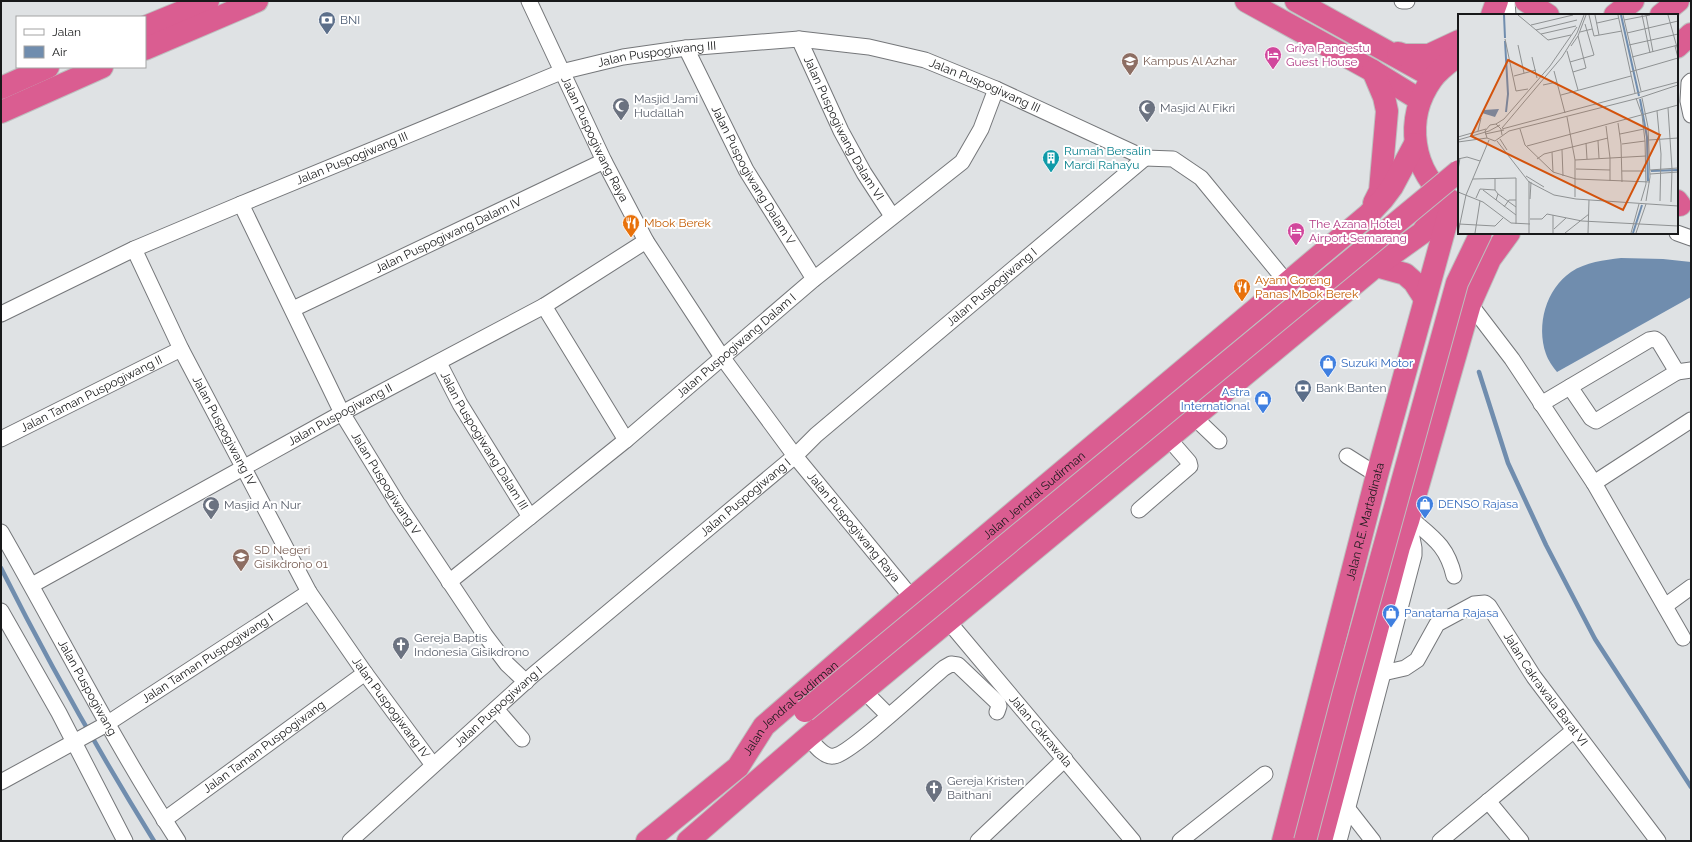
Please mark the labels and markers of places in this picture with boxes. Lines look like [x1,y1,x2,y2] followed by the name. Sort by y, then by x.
[317,10,337,35] bank icon: BNI
[340,13,360,27] place label: BNI
[1286,41,1370,69] place label: Griya Pangestu Guest House
[1263,45,1283,70] hotel icon: Griya Pangestu Guest House
[1120,51,1140,76] school or university icon: Kampus Al Azhar
[1143,54,1238,68] place label: Kampus Al Azhar
[634,92,698,120] place label: Masjid Jami Hudallah
[611,96,631,121] mosque icon: Masjid Jami Hudallah
[1137,98,1157,123] mosque icon: Masjid Al Fikri
[1160,101,1235,115] place label: Masjid Al Fikri
[1064,144,1151,172] place label: Rumah Bersalin Mardi Rahayu
[1041,148,1061,173] building icon: Rumah Bersalin Mardi Rahayu
[621,213,641,238] restaurant icon: Mbok Berek
[644,216,712,230] place label: Mbok Berek
[1309,217,1407,245] place label: The Azana Hotel Airport Semarang
[1286,221,1306,246] hotel icon: The Azana Hotel Airport Semarang
[1255,273,1359,301] place label: Ayam Goreng Panas Mbok Berek
[1232,277,1252,302] restaurant icon: Ayam Goreng Panas Mbok Berek
[1318,353,1338,378] shop icon: Suzuki Motor
[1341,356,1414,370] place label: Suzuki Motor
[1293,378,1313,403] bank icon: Bank Banten
[1316,381,1386,395] place label: Bank Banten
[1181,385,1251,413] place label: Astra International
[1253,389,1273,414] shop icon: Astra International
[1415,494,1435,519] shop icon: DENSO Rajasa
[201,495,221,520] mosque icon: Masjid An Nur
[1438,497,1518,511] place label: DENSO Rajasa
[224,498,302,512] place label: Masjid An Nur
[254,543,328,571] place label: SD Negeri Gisikdrono 01
[231,547,251,572] school or university icon: SD Negeri Gisikdrono 01
[1381,603,1401,628] shop icon: Panatama Rajasa
[1404,606,1498,620] place label: Panatama Rajasa
[414,631,529,659] place label: Gereja Baptis Indonesia Gisikdrono
[391,635,411,660] church icon: Gereja Baptis Indonesia Gisikdrono
[947,774,1024,802] place label: Gereja Kristen Baithani
[924,778,944,803] church icon: Gereja Kristen Baithani

